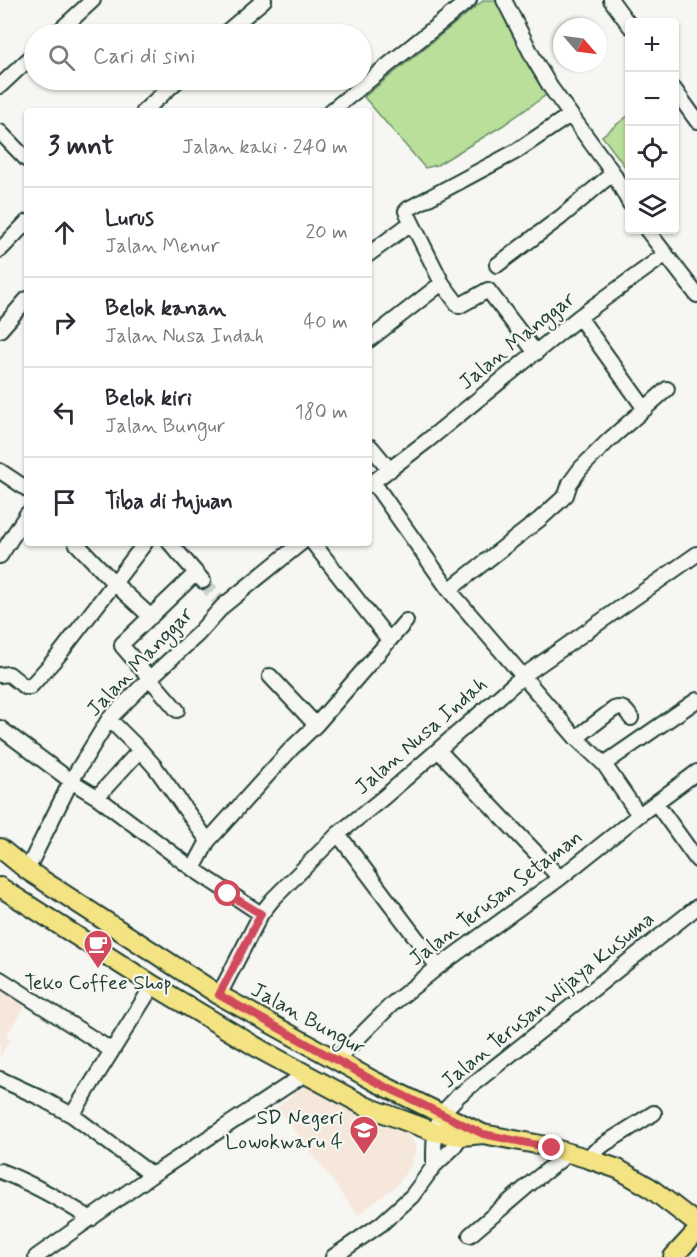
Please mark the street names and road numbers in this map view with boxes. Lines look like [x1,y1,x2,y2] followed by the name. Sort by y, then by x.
[453,285,582,397] street label: Jalan Manggar
[81,601,200,723] street label: Jalan Manggar
[349,671,493,801] street label: Jalan Nusa Indah
[403,823,589,973] street label: Jalan Terusan Setaman
[435,905,661,1095] street label: Jalan Terusan Wijaya Kusuma
[245,976,370,1063] street label: Jalan Bungur

